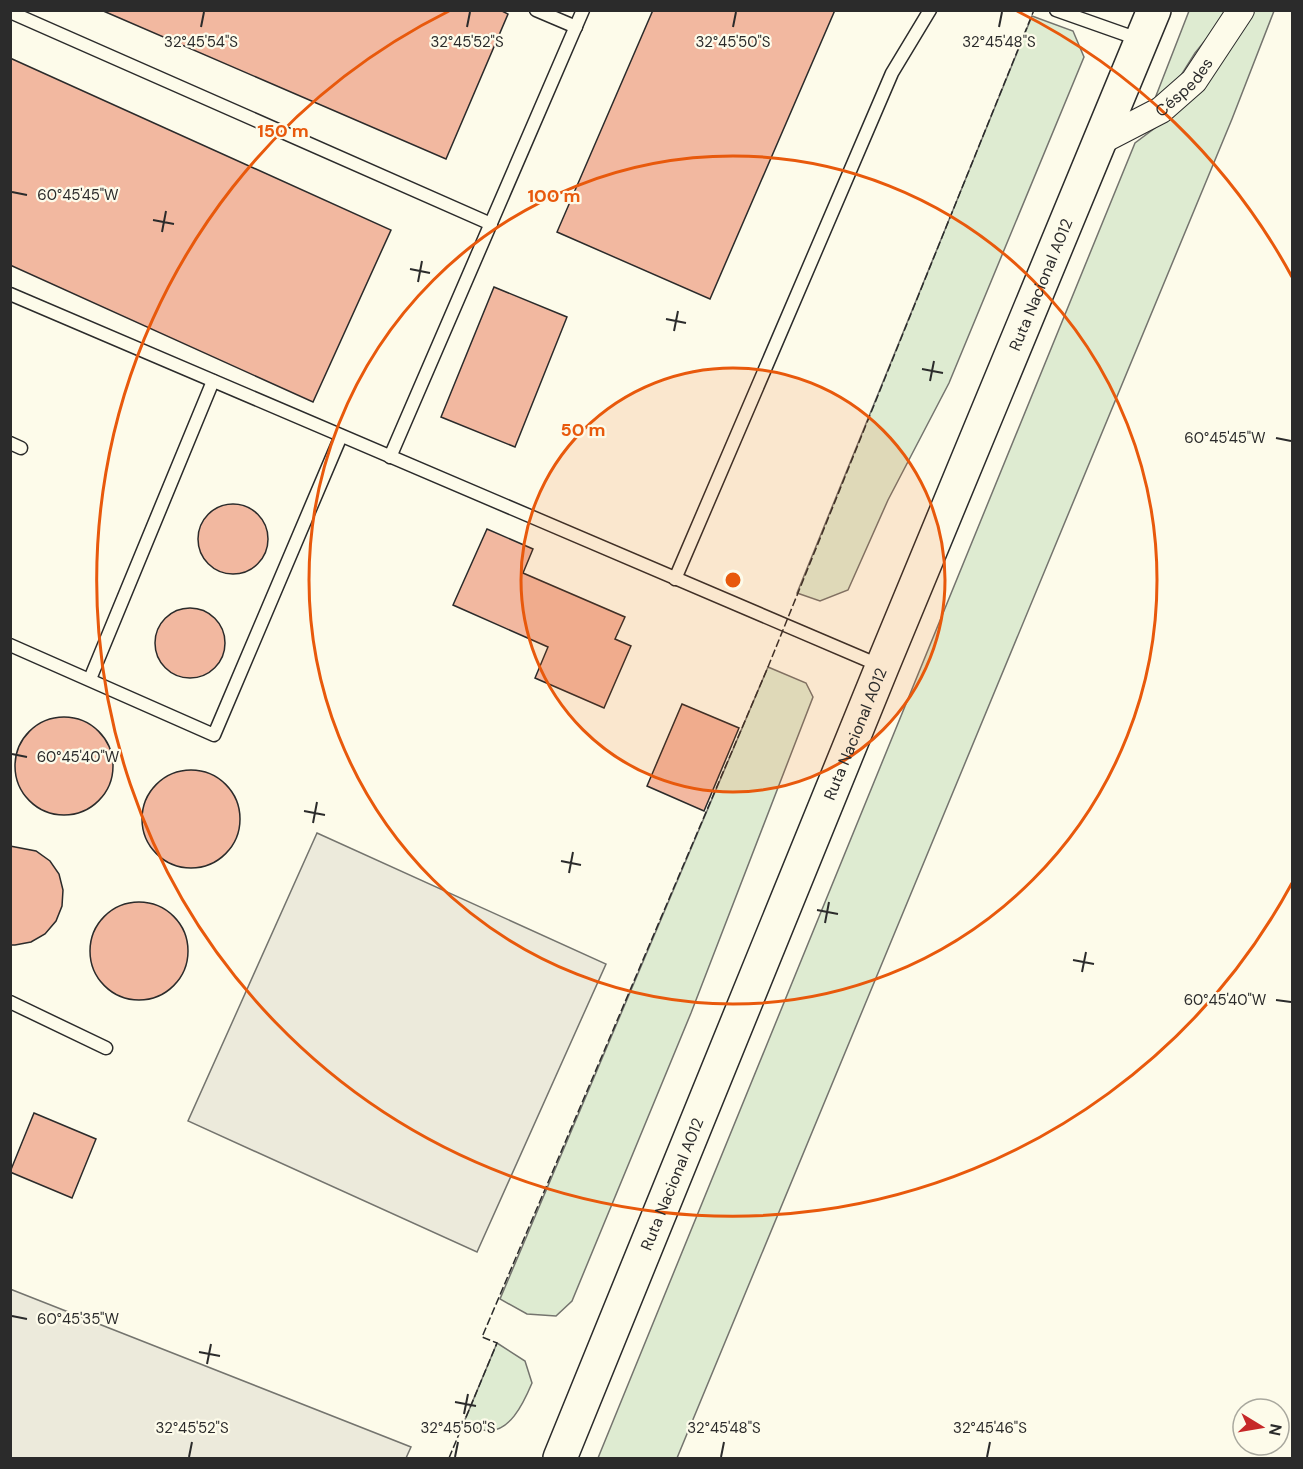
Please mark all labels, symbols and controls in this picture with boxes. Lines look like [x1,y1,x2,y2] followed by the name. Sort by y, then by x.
[164,32,238,52] text: 32°45'54"S
[430,32,504,52] text: 32°45'52"S
[695,32,771,52] text: 32°45'50"S
[962,32,1036,52] text: 32°45'48"S
[1151,54,1218,121] street label: Céspedes
[257,119,309,143] text: 150 m
[527,184,581,208] text: 100 m
[37,185,119,205] text: 60°45'45"W
[1004,215,1078,354] street label: Ruta Nacional A012
[560,418,606,442] text: 50 m
[1184,428,1266,448] text: 60°45'45"W
[723,570,743,590] centre of rings
[819,665,892,803] street label: Ruta Nacional A012
[37,747,120,767] text: 60°45'40"W
[1184,990,1267,1010] text: 60°45'40"W
[636,1115,708,1253] street label: Ruta Nacional A012
[37,1309,119,1329] text: 60°45'35"W
[1231,1397,1291,1457] north arrow
[155,1418,229,1438] text: 32°45'52"S
[420,1418,496,1438] text: 32°45'50"S
[687,1418,761,1438] text: 32°45'48"S
[953,1418,1027,1438] text: 32°45'46"S
[1264,1422,1287,1437] text: N

